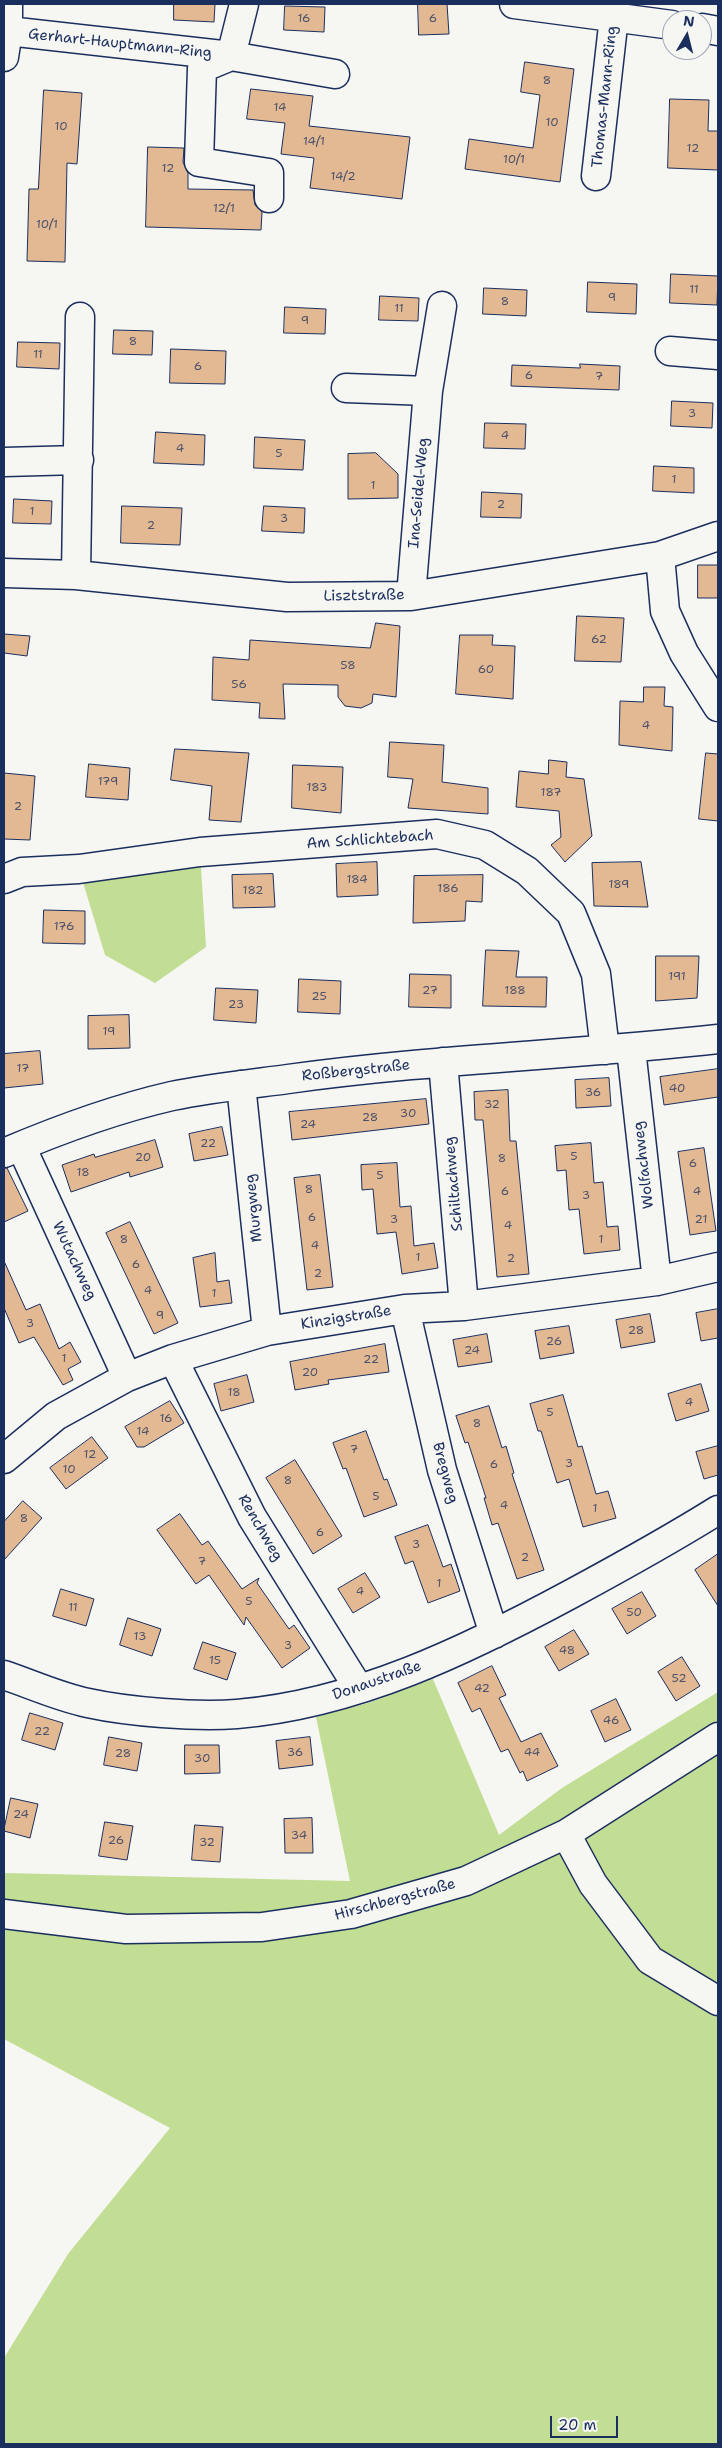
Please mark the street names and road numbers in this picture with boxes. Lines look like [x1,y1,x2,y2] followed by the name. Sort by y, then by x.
[27,25,213,63] street label: Gerhart-Hauptmann-Ring
[589,25,621,169] street label: Thomas-Mann-Ring
[405,437,433,549] street label: Ina-Seidel-Weg
[323,586,405,606] street label: Lisztstraße
[306,827,434,853] street label: Am Schlichtebach
[301,1056,411,1086] street label: Roßbergstraße
[630,1120,658,1210] street label: Wolfachweg
[441,1136,467,1232] street label: Schiltachweg
[241,1173,267,1243] street label: Murgweg
[48,1219,100,1303] street label: Wutachweg
[299,1302,393,1334] street label: Kinzigstraße
[428,1440,462,1506] street label: Bregweg
[234,1491,286,1565] street label: Renchweg
[330,1657,424,1705] street label: Donaustraße
[332,1875,458,1925] street label: Hirschbergstraße

